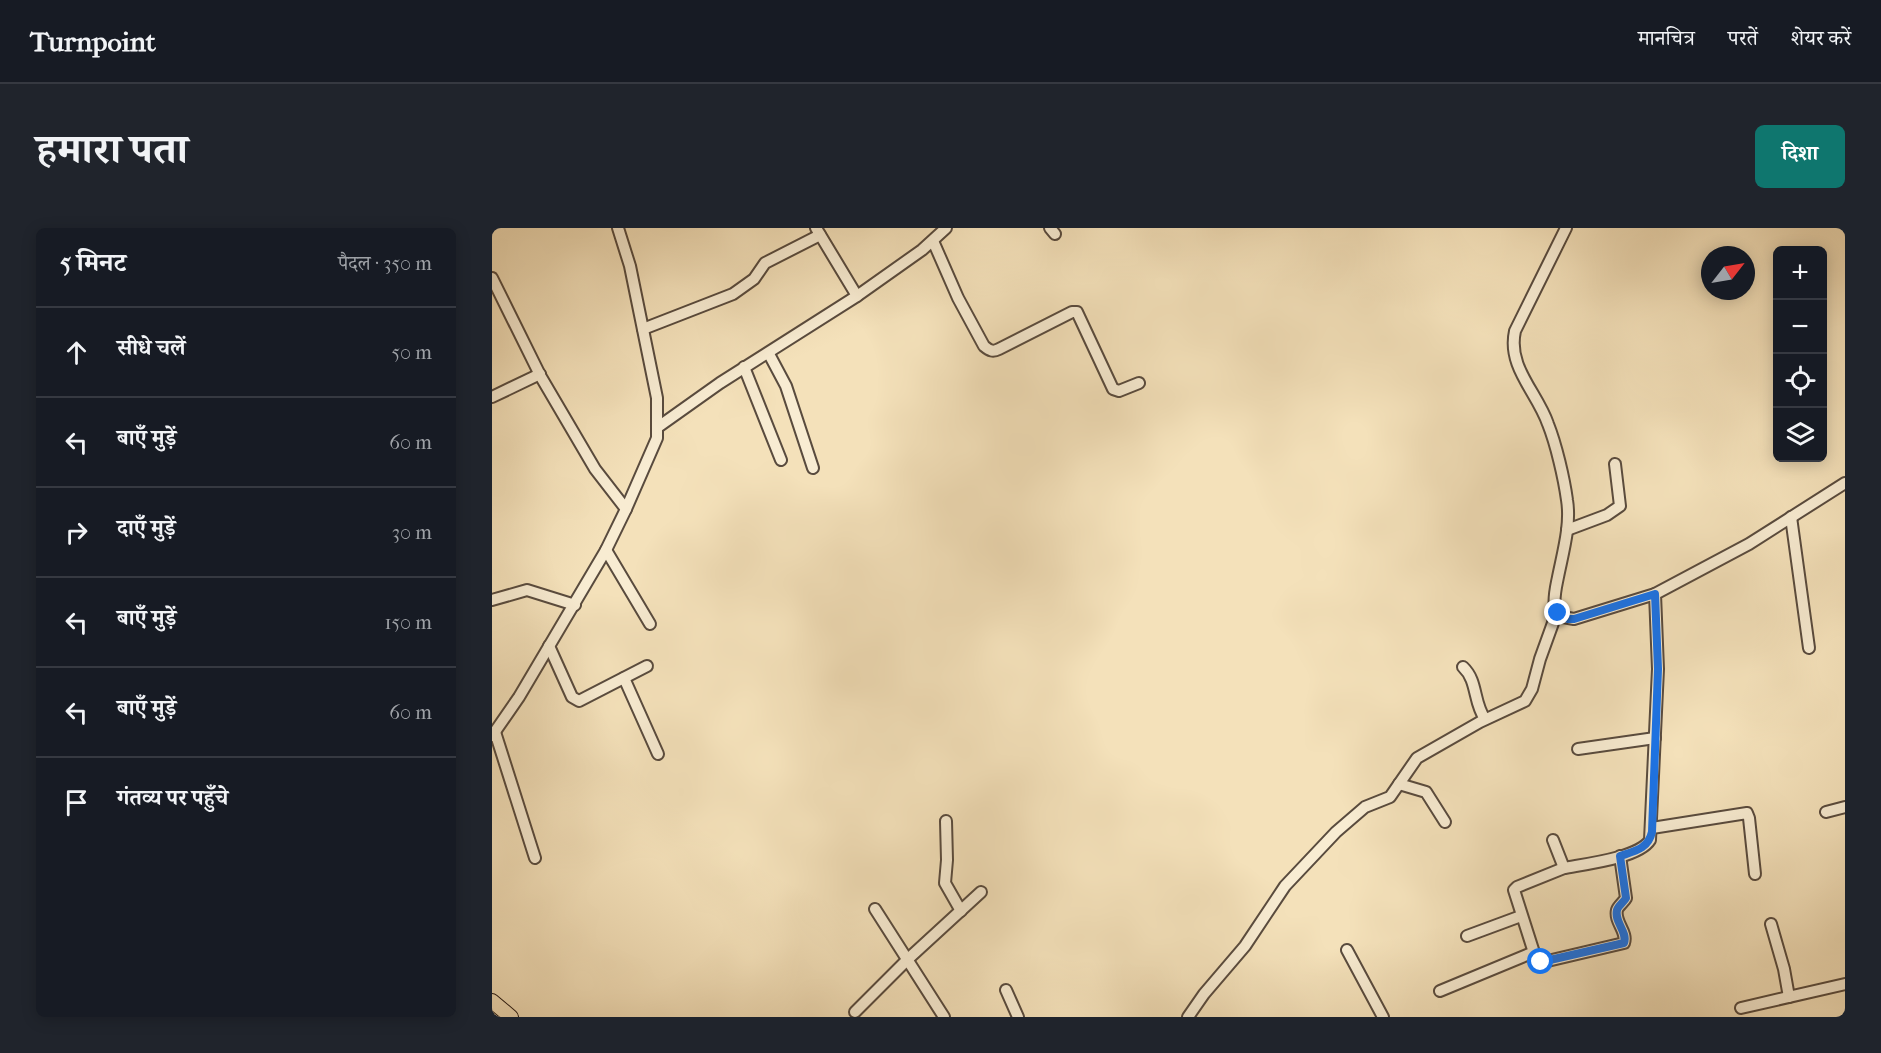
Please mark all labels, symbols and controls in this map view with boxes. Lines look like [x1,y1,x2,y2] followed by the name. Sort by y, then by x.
[30,25,156,58] text: Turnpoint
[1638,26,1695,50] text: मानचित्र
[1728,26,1758,50] text: परतें
[1791,26,1851,50] text: शेयर करें
[36,125,188,174] text: हमारा पता
[1755,125,1845,188] button: दिशा
[1701,246,1755,300] north arrow
[1773,246,1827,462] map controls
[1773,246,1827,300] button: +
[60,247,126,278] text: 5 मिनट
[338,252,432,275] text: पैदल · 350 m
[1773,300,1827,354] button: −
[117,335,186,361] text: सीधे चलें
[60,336,93,369] icon: ahead
[391,341,432,364] text: 50 m
[1773,354,1827,408] button: locate
[1773,408,1827,462] button: layers
[117,425,176,451] text: बाएँ मुड़ें
[60,426,93,459] icon: left
[389,431,432,454] text: 60 m
[117,515,176,541] text: दाएँ मुड़ें
[60,516,93,549] icon: right
[392,521,432,544] text: 30 m
[1544,599,1570,625] route end
[117,605,176,631] text: बाएँ मुड़ें
[60,606,93,639] icon: left
[384,611,432,634] text: 150 m
[117,695,176,721] text: बाएँ मुड़ें
[60,696,93,729] icon: left
[389,701,432,724] text: 60 m
[117,785,228,811] text: गंतव्य पर पहुँचे
[60,786,93,819] icon: arrive
[1527,948,1553,974] route start

